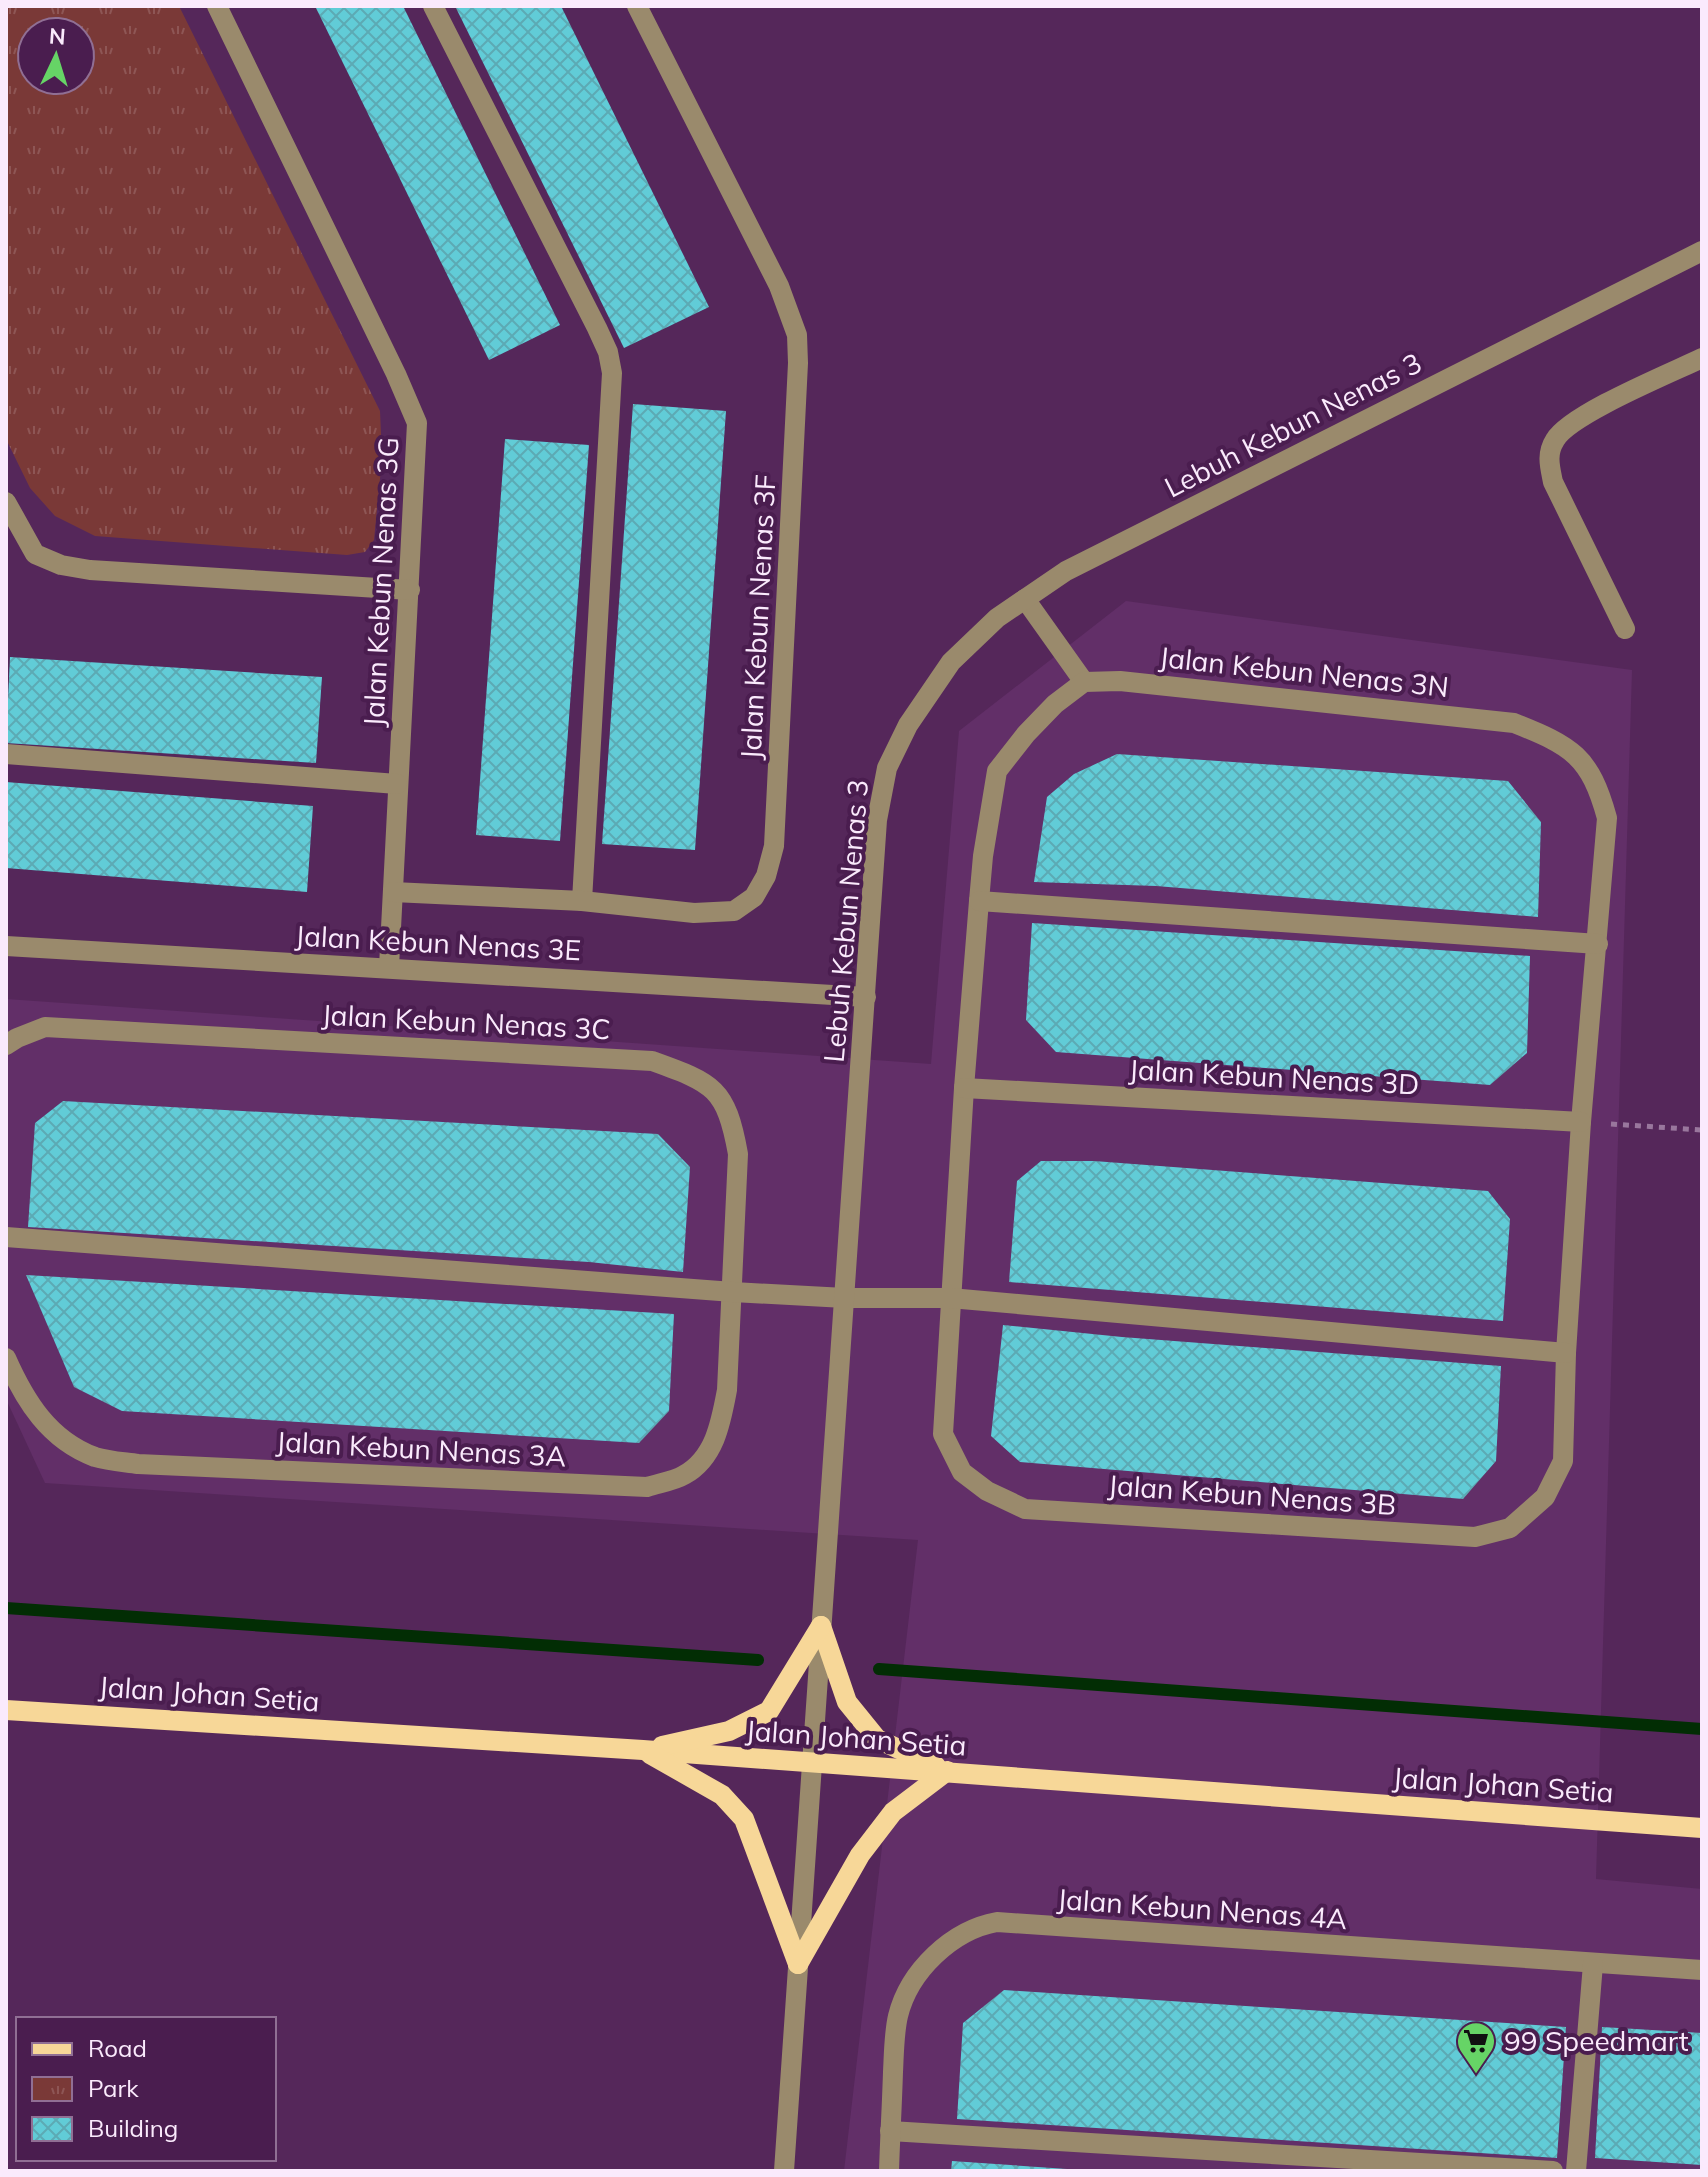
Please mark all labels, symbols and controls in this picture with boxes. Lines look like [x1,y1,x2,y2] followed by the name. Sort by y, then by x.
[16,16,96,96] north arrow
[48,22,67,51] text: N
[1158,345,1427,505] street label: Lebuh Kebun Nenas 3
[355,436,406,728] street label: Jalan Kebun Nenas 3G
[733,473,782,761] street label: Jalan Kebun Nenas 3F
[1158,639,1450,704] street label: Jalan Kebun Nenas 3N
[816,778,875,1064] street label: Lebuh Kebun Nenas 3
[294,918,582,967] street label: Jalan Kebun Nenas 3E
[321,996,611,1047] street label: Jalan Kebun Nenas 3C
[1128,1051,1420,1102] street label: Jalan Kebun Nenas 3D
[275,1423,567,1474] street label: Jalan Kebun Nenas 3A
[1107,1467,1397,1522] street label: Jalan Kebun Nenas 3B
[97,1668,321,1719] street label: Jalan Johan Setia
[744,1712,968,1763] street label: Jalan Johan Setia
[1391,1759,1615,1810] street label: Jalan Johan Setia
[1056,1881,1349,1936] street label: Jalan Kebun Nenas 4A
[16,2017,276,2161] legend
[1455,2020,1497,2075] supermarket icon: 99 Speedmart
[1504,2023,1689,2058] place label: 99 Speedmart
[88,2033,147,2063] text: Road
[88,2073,139,2103] text: Park
[88,2113,178,2143] text: Building

